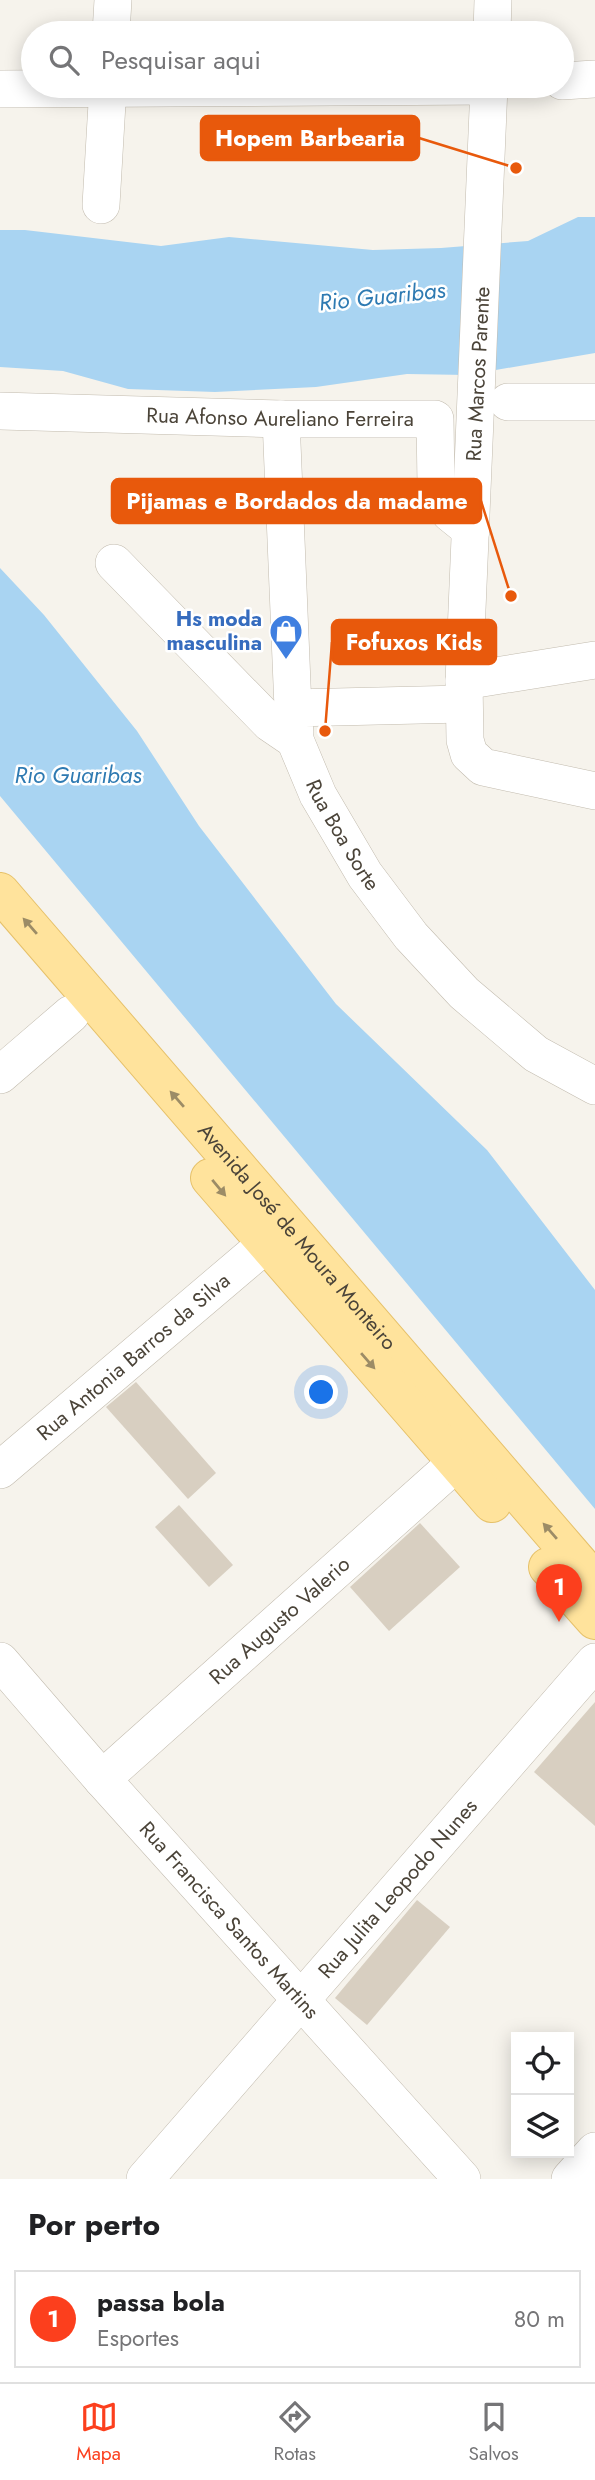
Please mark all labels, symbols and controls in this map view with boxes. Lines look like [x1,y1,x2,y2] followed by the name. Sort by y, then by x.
[21,21,574,98] search box
[45,41,83,79] icon: search
[101,41,261,79] text: Pesquisar aqui
[201,116,419,160] callout: Hopem Barbearia
[215,121,405,155] text: Hopem Barbearia
[317,272,448,320] water label: Rio Guaribas
[458,286,498,462] street label: Rua Marcos Parente
[146,400,414,434] street label: Rua Afonso Aureliano Ferreira
[112,479,481,523] callout: Pijamas e Bordados da madame
[126,484,468,518] text: Pijamas e Bordados da madame
[167,604,262,658] place label: Hs moda masculina
[267,612,305,661] shop icon: Hs moda masculina
[332,620,496,664] callout: Fofuxos Kids
[346,625,482,659] text: Fofuxos Kids
[14,758,143,792] water label: Rio Guaribas
[298,775,387,897] street label: Rua Boa Sorte
[22,917,37,935] one-way arrow
[170,1090,185,1108] one-way arrow
[191,1117,404,1357] street label: Avenida José de Moura Monteiro
[211,1180,226,1197] one-way arrow
[30,1266,237,1448] street label: Rua Antonia Barros da Silva
[360,1352,376,1370] one-way arrow
[304,1375,338,1409] your location
[543,1522,558,1539] one-way arrow
[203,1549,357,1692] street label: Rua Augusto Valerio
[536,1564,582,1622] pin: 1
[311,1792,484,1985] street label: Rua Julita Leopodo Nunes
[132,1815,326,2026] street label: Rua Francisca Santos Martins
[511,2032,574,2158] map controls
[511,2032,574,2095] button: locate
[511,2095,574,2158] button: layers
[28,2203,160,2246] text: Por perto
[97,2283,225,2321] text: passa bola
[47,2302,59,2336] text: 1
[514,2302,565,2336] text: 80 m
[97,2321,179,2355] text: Esportes
[76,2398,121,2467] tab: Mapa
[274,2398,316,2467] tab: Rotas
[469,2398,519,2467] tab: Salvos

